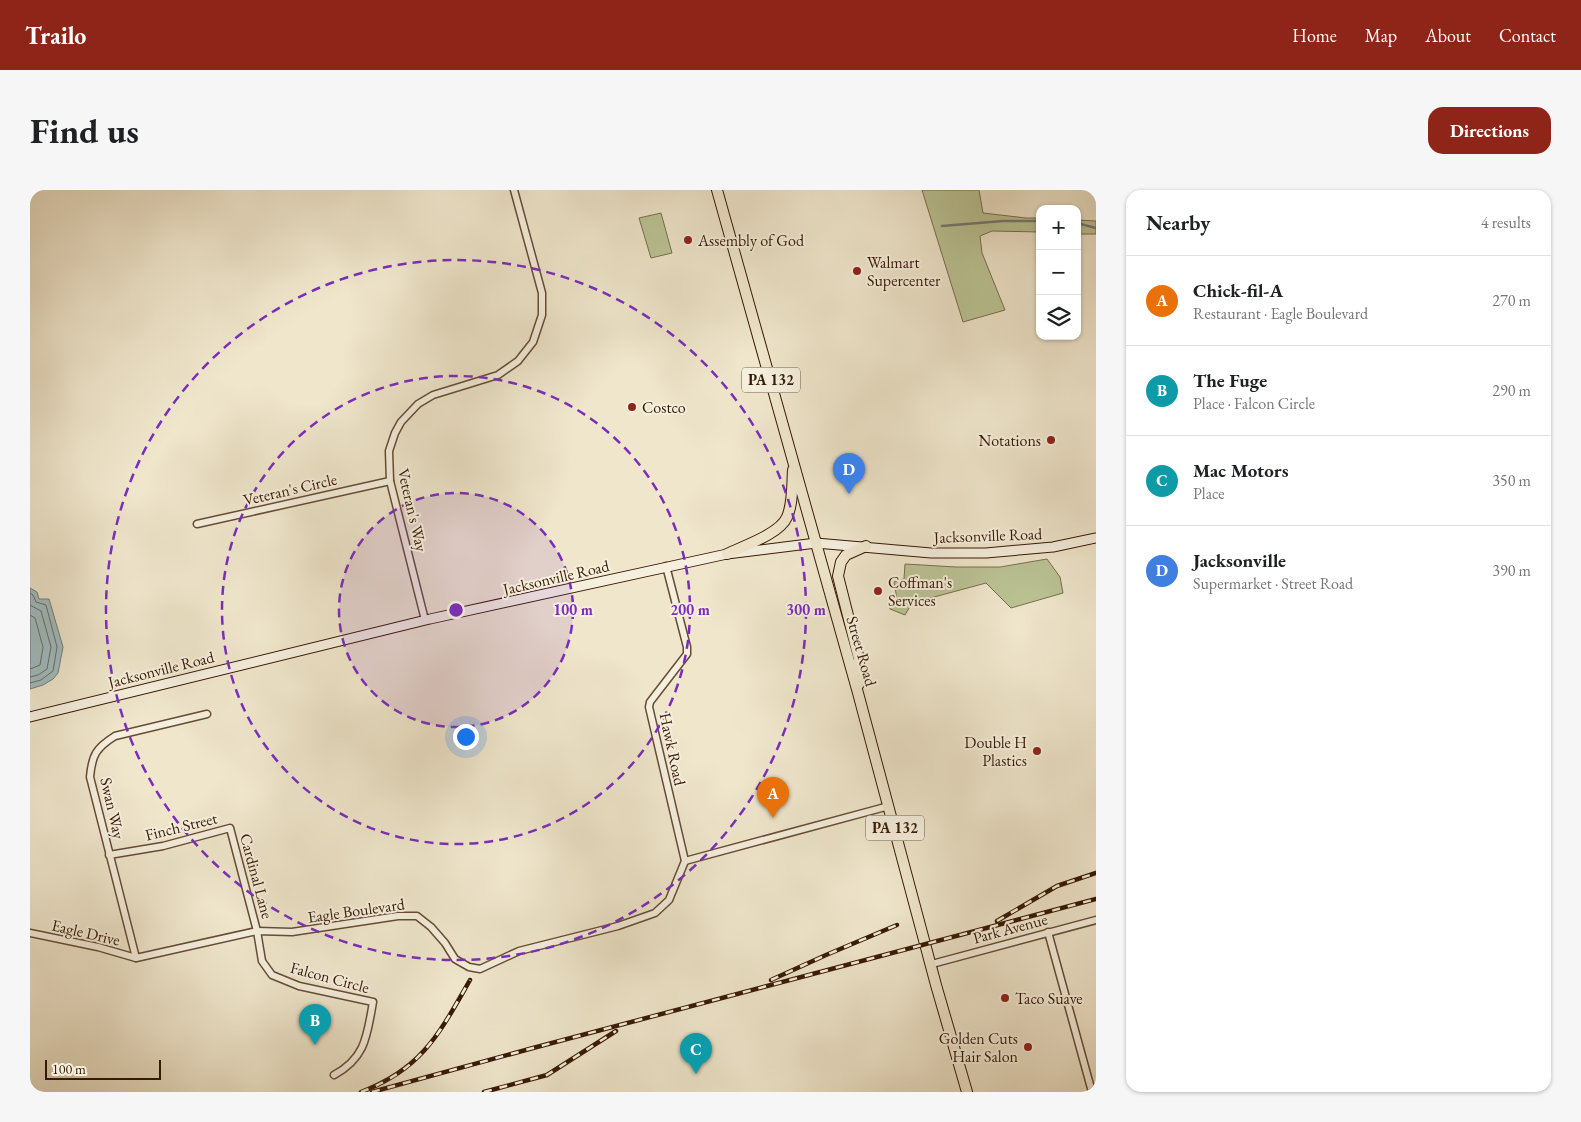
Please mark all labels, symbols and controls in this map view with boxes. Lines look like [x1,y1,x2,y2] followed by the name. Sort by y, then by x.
[25,20,86,51] text: Trailo
[1292,24,1337,47] text: Home
[1365,24,1397,47] text: Map
[1425,24,1471,47] text: About
[1499,24,1556,47] text: Contact
[1428,107,1551,154] button: Directions
[30,108,139,153] text: Find us
[1036,205,1081,340] map controls
[1036,205,1081,250] button: +
[1146,209,1210,236] text: Nearby
[1481,212,1531,233] text: 4 results
[697,230,805,251] place label: Assembly of God
[682,234,694,246] marker: Assembly of God
[1036,250,1081,295] button: −
[867,252,941,291] place label: Walmart Supercenter
[851,265,863,277] marker: Walmart Supercenter
[1193,278,1283,303] text: Chick-fil-A
[1156,290,1168,311] text: A
[1492,290,1531,311] text: 270 m
[1036,295,1081,340] button: layers
[1193,303,1368,324] text: Restaurant · Eagle Boulevard
[742,368,800,392] road number: PA 132
[1193,368,1267,393] text: The Fuge
[1157,380,1167,401] text: B
[1492,380,1531,401] text: 290 m
[1193,393,1315,414] text: Place · Falcon Circle
[642,397,686,418] place label: Costco
[626,401,638,413] marker: Costco
[979,430,1041,451] place label: Notations
[1045,434,1057,446] marker: Notations
[833,453,865,494] pin: D
[1193,458,1289,483] text: Mac Motors
[393,466,432,555] street label: Veteran's Way
[241,469,339,510] street label: Veteran's Circle
[1156,470,1168,491] text: C
[1492,470,1531,491] text: 350 m
[1193,483,1225,504] text: Place
[931,523,1044,548] street label: Jacksonville Road
[1193,548,1286,573] text: Jacksonville
[499,555,612,600] street label: Jacksonville Road
[1156,560,1168,581] text: D
[1492,560,1531,581] text: 390 m
[888,572,952,611] place label: Coffman's Services
[1193,573,1353,594] text: Supermarket · Street Road
[872,585,884,597] marker: Coffman's Services
[553,600,593,619] text: 100 m
[670,600,710,619] text: 200 m
[786,600,826,619] text: 300 m
[447,601,465,619] centre of rings
[842,614,882,689] street label: Street Road
[104,646,217,693] street label: Jacksonville Road
[655,711,691,788] street label: Hawk Road
[453,724,479,750] your location
[964,732,1027,771] place label: Double H Plastics
[1031,745,1043,757] marker: Double H Plastics
[95,775,130,842] street label: Swan Way
[757,777,789,818] pin: A
[143,807,219,846] street label: Finch Street
[866,816,924,840] road number: PA 132
[235,831,278,921] street label: Cardinal Lane
[306,893,407,928] street label: Eagle Boulevard
[971,908,1050,949] street label: Park Avenue
[50,914,122,951] street label: Eagle Drive
[288,957,372,998] street label: Falcon Circle
[1015,988,1083,1009] place label: Taco Suave
[999,992,1011,1004] marker: Taco Suave
[299,1004,331,1045] pin: B
[939,1028,1019,1067] place label: Golden Cuts Hair Salon
[680,1033,712,1074] pin: C
[1022,1041,1034,1053] marker: Golden Cuts Hair Salon
[45,1057,161,1080] scale bar
[52,1060,86,1078] text: 100 m

